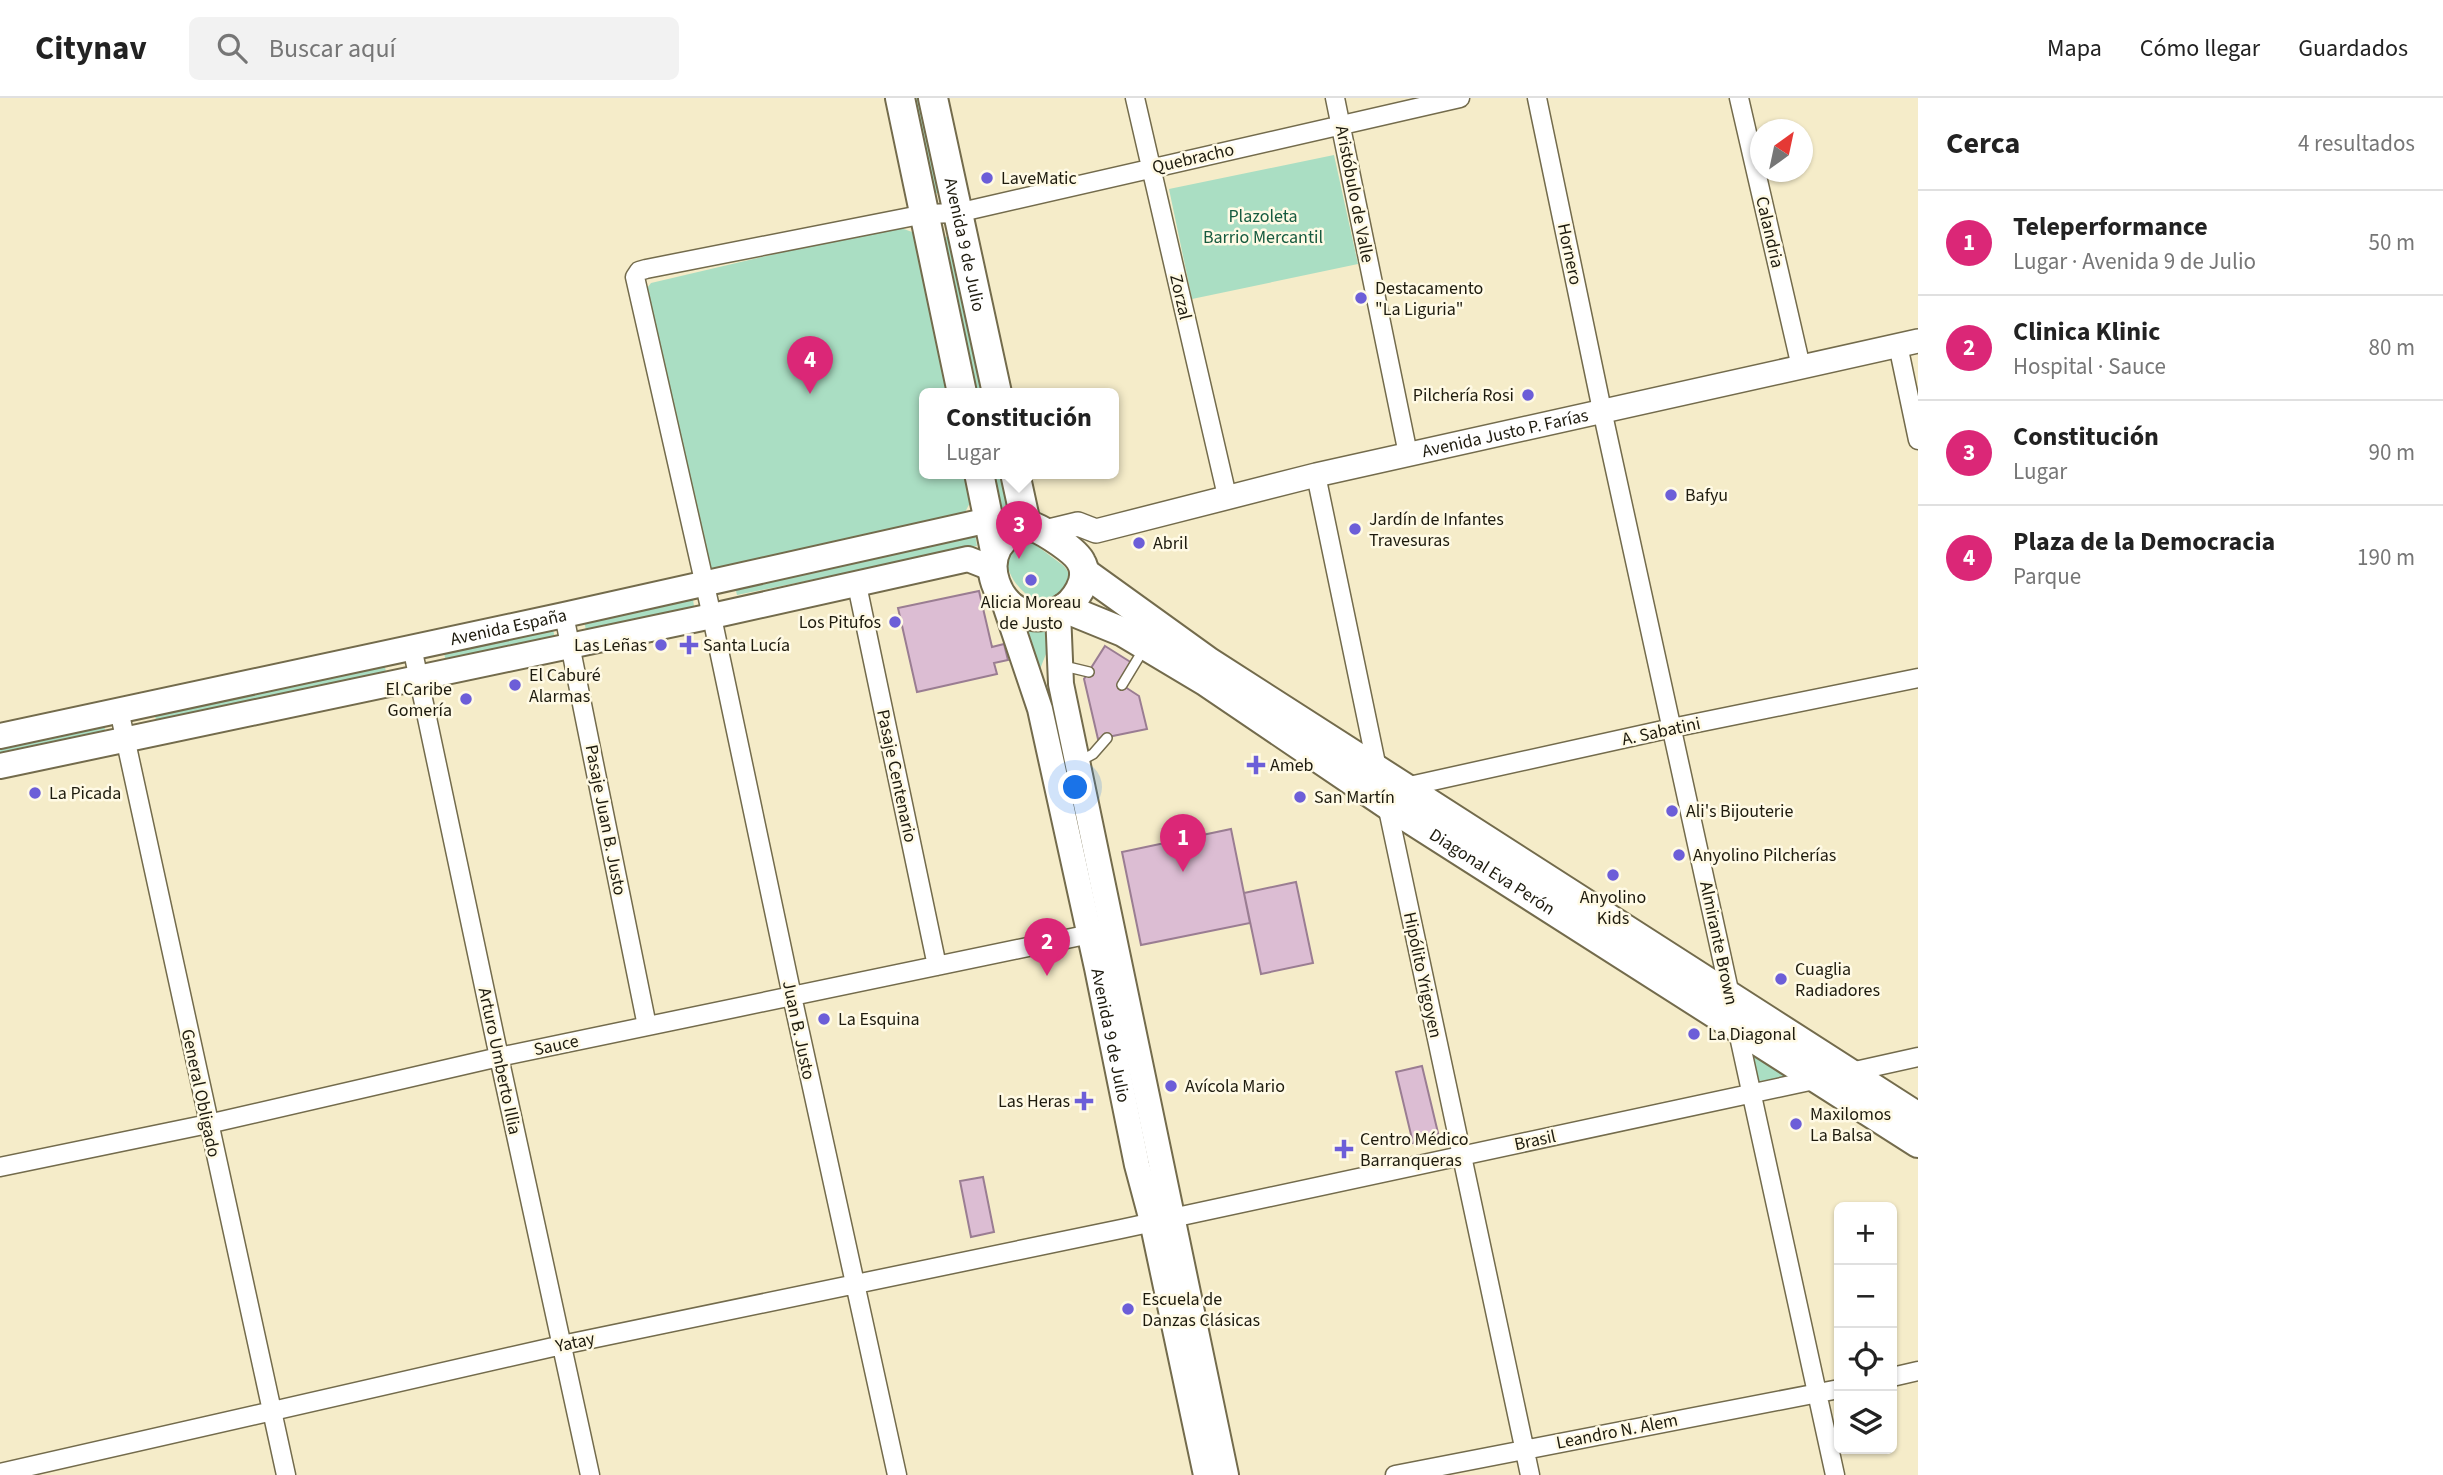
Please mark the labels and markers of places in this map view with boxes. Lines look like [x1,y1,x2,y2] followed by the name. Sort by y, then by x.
[1001,166,1077,191] place label: LaveMatic
[979,170,995,186] marker: LaveMatic
[1375,276,1483,322] place label: Destacamento "La Liguria"
[1353,290,1369,306] marker: Destacamento "La Liguria"
[787,336,833,394] pin: 4
[1413,383,1514,408] place label: Pilchería Rosi
[1520,387,1536,403] marker: Pilchería Rosi
[1685,483,1728,508] place label: Bafyu
[1663,487,1679,503] marker: Bafyu
[996,501,1042,559] pin: 3
[1369,507,1504,553] place label: Jardín de Infantes Travesuras
[1347,521,1363,537] marker: Jardín de Infantes Travesuras
[1153,531,1188,556] place label: Abril
[1131,535,1147,551] marker: Abril
[1023,572,1039,588] marker: Alicia Moreau de Justo
[981,590,1081,636] place label: Alicia Moreau de Justo
[799,610,881,635] place label: Los Pitufos
[887,614,903,630] marker: Los Pitufos
[574,633,647,658] place label: Las Leñas
[703,633,790,658] place label: Santa Lucía
[653,637,669,653] marker: Las Leñas
[681,637,697,653] marker: Santa Lucía
[529,663,601,709] place label: El Caburé Alarmas
[385,677,452,723] place label: El Caribe Gomería
[507,677,523,693] marker: El Caburé Alarmas
[458,691,474,707] marker: El Caribe Gomería
[1270,753,1314,778] place label: Ameb
[1248,757,1264,773] marker: Ameb
[49,781,121,806] place label: La Picada
[27,785,43,801] marker: La Picada
[1314,785,1395,810] place label: San Martín
[1292,789,1308,805] marker: San Martín
[1686,799,1794,824] place label: Ali's Bijouterie
[1664,803,1680,819] marker: Ali's Bijouterie
[1160,814,1206,872] pin: 1
[1693,843,1836,868] place label: Anyolino Pilcherías
[1671,847,1687,863] marker: Anyolino Pilcherías
[1605,867,1621,883] marker: Anyolino Kids
[1580,885,1646,931] place label: Anyolino Kids
[1024,918,1070,976] pin: 2
[1795,957,1880,1003] place label: Cuaglia Radiadores
[1773,971,1789,987] marker: Cuaglia Radiadores
[838,1007,920,1032] place label: La Esquina
[816,1011,832,1027] marker: La Esquina
[1708,1022,1796,1047] place label: La Diagonal
[1686,1026,1702,1042] marker: La Diagonal
[1185,1074,1285,1099] place label: Avícola Mario
[1163,1078,1179,1094] marker: Avícola Mario
[998,1089,1070,1114] place label: Las Heras
[1076,1093,1092,1109] marker: Las Heras
[1810,1102,1891,1148] place label: Maxilomos La Balsa
[1788,1116,1804,1132] marker: Maxilomos La Balsa
[1360,1127,1469,1173] place label: Centro Médico Barranqueras
[1334,1139,1354,1159] marker: Centro Médico Barranqueras
[1142,1287,1260,1333] place label: Escuela de Danzas Clásicas
[1120,1301,1136,1317] marker: Escuela de Danzas Clásicas

